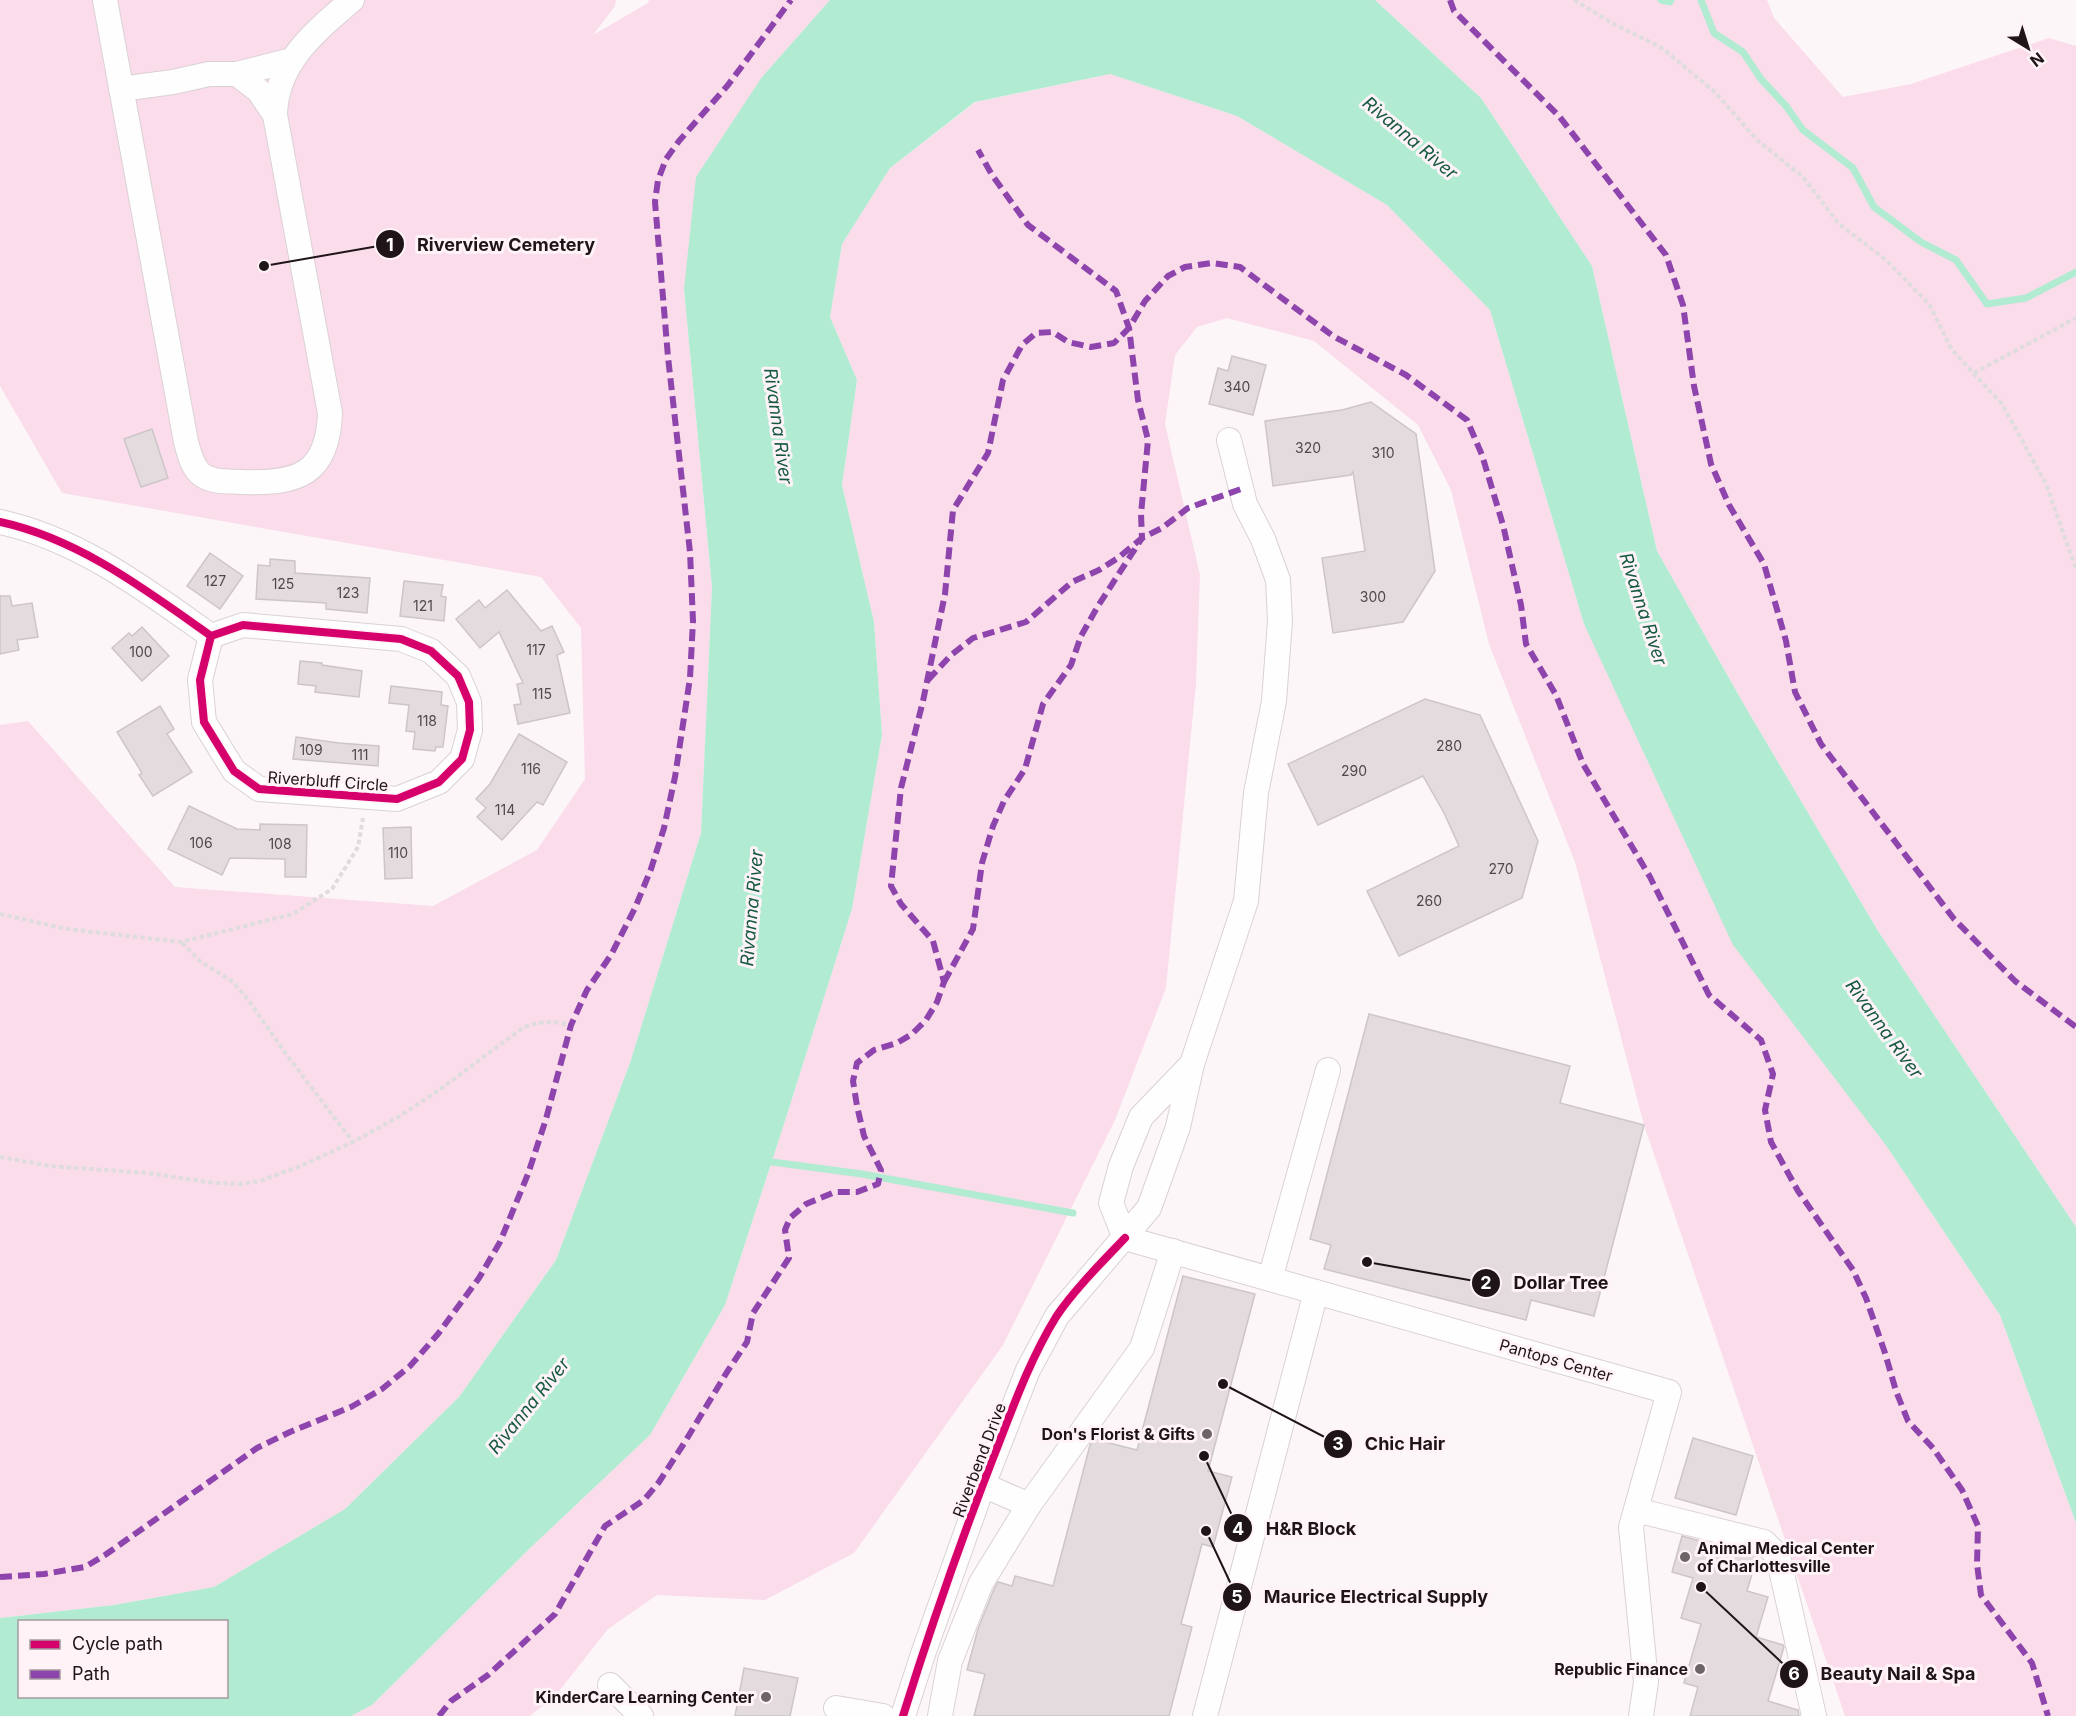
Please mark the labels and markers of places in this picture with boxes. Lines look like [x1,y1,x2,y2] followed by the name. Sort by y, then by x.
[375,226,607,262] callout: Riverview Cemetery
[1471,1265,1620,1301] callout: Dollar Tree
[1042,1424,1195,1444] place label: Don's Florist & Gifts
[1323,1426,1457,1462] callout: Chic Hair
[1200,1427,1214,1441] marker: Don's Florist & Gifts
[1223,1510,1368,1546] callout: H&R Block
[1697,1538,1875,1576] place label: Animal Medical Center of Charlottesville
[1678,1550,1692,1564] marker: Animal Medical Center of Charlottesville
[1222,1579,1500,1615] callout: Maurice Electrical Supply
[1779,1656,1988,1692] callout: Beauty Nail & Spa
[1554,1659,1688,1679] place label: Republic Finance
[1693,1662,1707,1676] marker: Republic Finance
[535,1687,754,1707] place label: KinderCare Learning Center
[759,1690,773,1704] marker: KinderCare Learning Center

